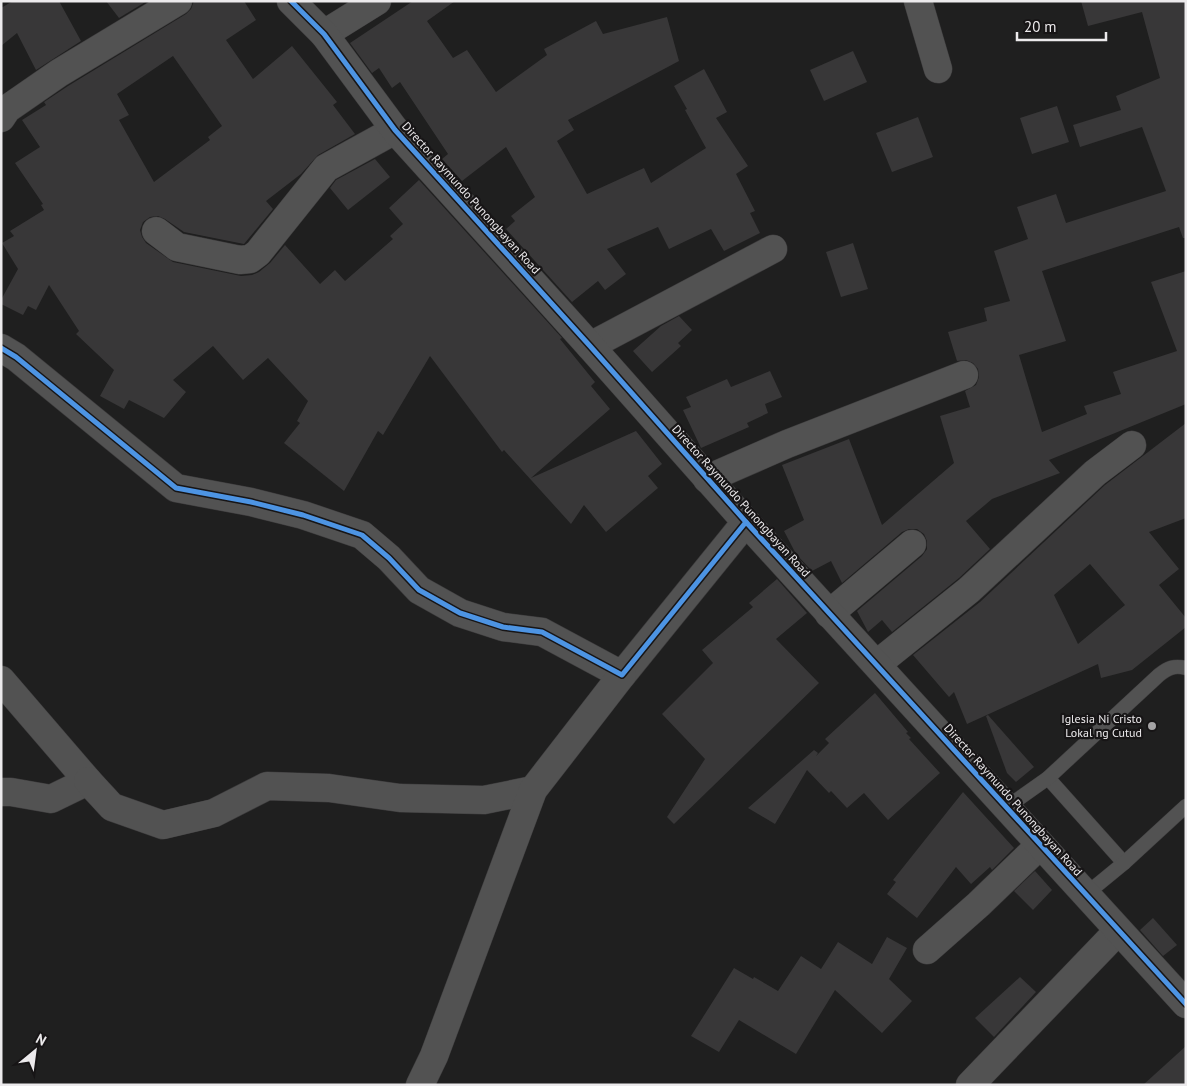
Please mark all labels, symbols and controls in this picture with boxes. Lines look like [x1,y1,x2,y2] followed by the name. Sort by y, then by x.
[1017,10,1106,42] scale bar
[1024,17,1057,36] text: 20 m
[399,119,544,277] street label: Director Raymundo Punongbayan Road
[669,422,814,580] street label: Director Raymundo Punongbayan Road
[1061,711,1142,740] place label: Iglesia Ni Cristo Lokal ng Cutud
[1146,720,1158,732] marker: Iglesia Ni Cristo Lokal ng Cutud
[941,721,1086,879] street label: Director Raymundo Punongbayan Road
[10,1026,60,1076] north arrow
[33,1030,50,1050] text: N

